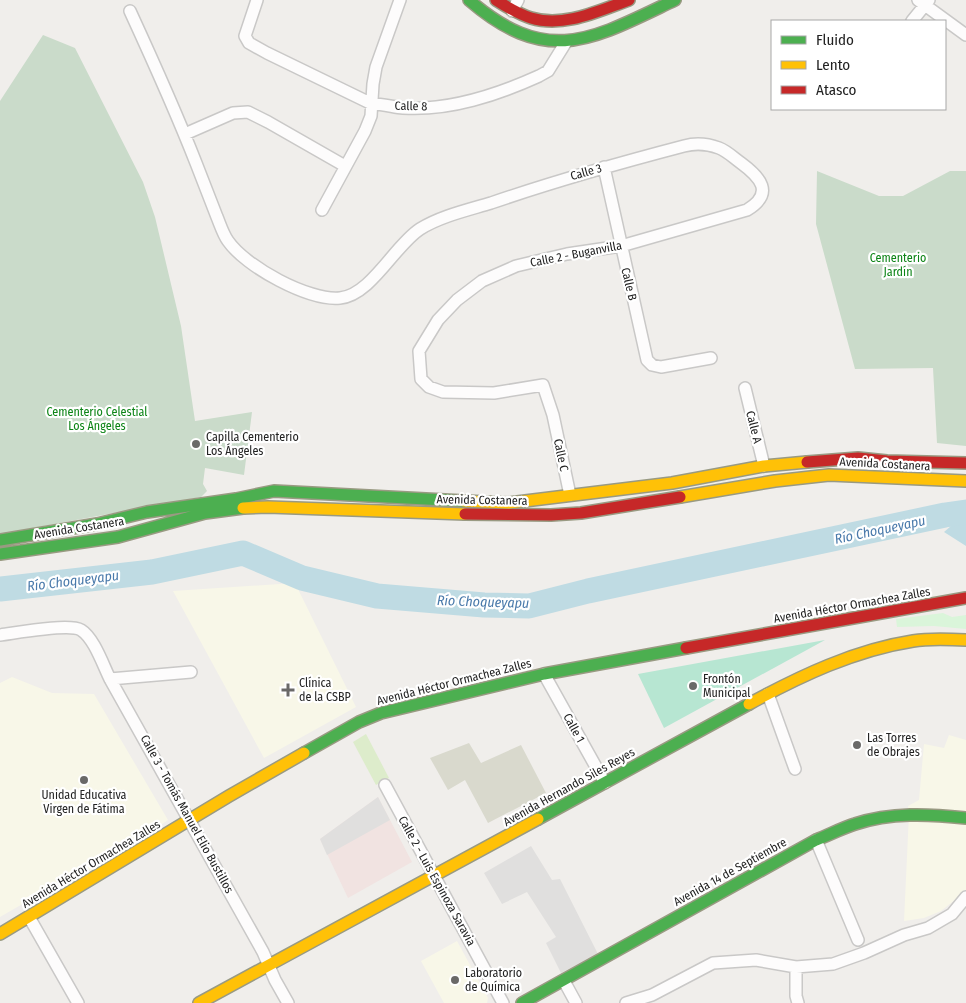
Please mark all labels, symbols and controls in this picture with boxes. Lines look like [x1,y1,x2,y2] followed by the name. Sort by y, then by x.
[771,20,946,110] legend
[816,31,854,49] text: Fluido
[816,56,850,74] text: Lento
[816,81,856,99] text: Atasco
[394,99,428,113] street label: Calle 8
[569,161,603,183] street label: Calle 3
[529,238,623,270] street label: Calle 2 - Buganvilla
[870,251,926,279] park label: Cementerio Jardín
[618,266,640,302] street label: Calle B
[46,405,148,433] park label: Cementerio Celestial Los Ángeles
[743,409,765,445] street label: Calle A
[206,430,299,458] place label: Capilla Cementerio Los Ángeles
[551,437,571,473] street label: Calle C
[190,438,202,450] marker: Capilla Cementerio Los Ángeles
[839,455,931,473] street label: Avenida Costanera
[436,492,528,508] street label: Avenida Costanera
[833,512,927,548] water label: Río Choqueyapu
[33,514,125,542] street label: Avenida Costanera
[26,567,120,595] water label: Río Choqueyapu
[773,584,931,626] street label: Avenida Héctor Ormachea Zalles
[437,592,529,612] water label: Río Choqueyapu
[375,656,533,708] street label: Avenida Héctor Ormachea Zalles
[703,672,751,700] place label: Frontón Municipal
[299,676,351,704] place label: Clínica de la CSBP
[687,680,699,692] marker: Frontón Municipal
[281,683,295,697] marker: Clínica de la CSBP
[560,711,588,745] street label: Calle 1
[867,731,920,759] place label: Las Torres de Obrajes
[138,732,236,896] street label: Calle 3 - Tomás Manuel Elio Bustillos
[851,739,863,751] marker: Las Torres de Obrajes
[501,745,637,829] street label: Avenida Hernando Siles Reyes
[78,774,90,786] marker: Unidad Educativa Virgen de Fátima
[42,788,127,816] place label: Unidad Educativa Virgen de Fátima
[395,814,479,948] street label: Calle 2 - Luis Espinoza Saravia
[19,817,163,911] street label: Avenida Héctor Ormachea Zalles
[671,835,789,909] street label: Avenida 14 de Septiembre
[465,966,522,994] place label: Laboratorio de Química
[449,974,461,986] marker: Laboratorio de Química

